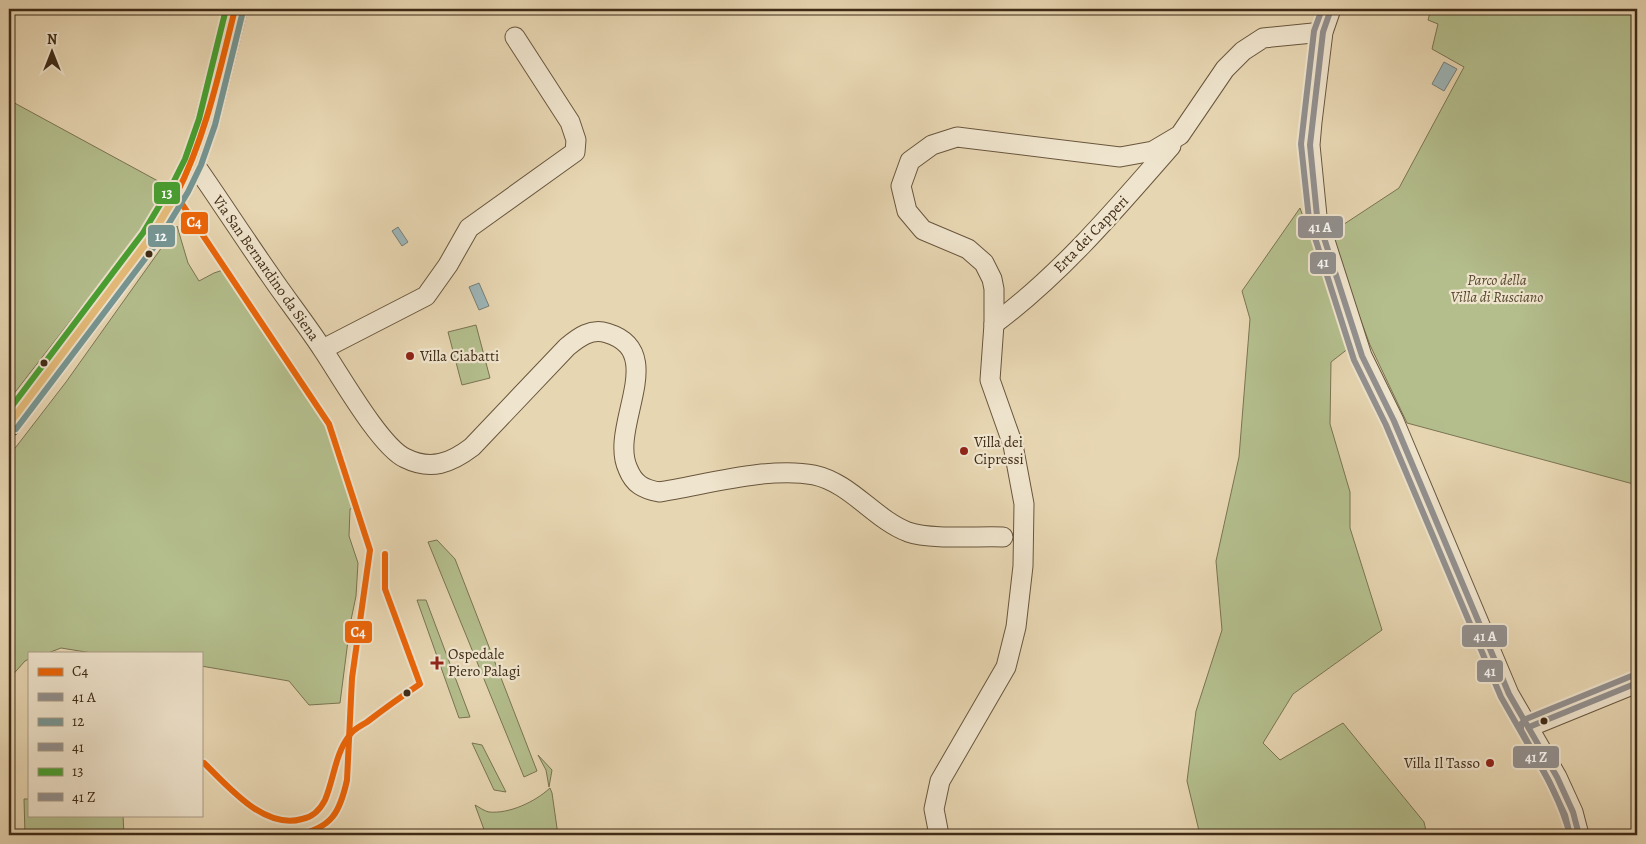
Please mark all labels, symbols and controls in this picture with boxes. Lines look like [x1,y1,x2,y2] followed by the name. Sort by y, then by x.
[28,28,78,78] north arrow
[47,30,57,49] text: N
[153,181,181,205] line badge: 13
[161,184,173,203] text: 13
[207,190,324,345] street label: Via San Bernardino da Siena
[1049,191,1133,277] street label: Erta dei Capperi
[180,211,209,235] line badge: C4
[186,213,202,232] text: C4
[1297,215,1344,239] line badge: 41 A
[1309,218,1332,237] text: 41 A
[147,224,176,248] line badge: 12
[155,227,167,246] text: 12
[144,249,154,259] unlabelled marker
[1309,251,1337,275] line badge: 41
[1317,253,1329,272] text: 41
[1451,270,1543,307] park label: Parco della Villa di Rusciano
[419,346,499,366] place label: Villa Ciabatti
[404,350,416,362] marker: Villa Ciabatti
[39,358,49,368] unlabelled marker
[973,432,1024,469] place label: Villa dei Cipressi
[958,445,970,457] marker: Villa dei Cipressi
[344,620,373,644] line badge: C4
[350,623,366,642] text: C4
[1461,624,1508,648] line badge: 41 A
[1474,627,1497,646] text: 41 A
[448,644,520,681] place label: Ospedale Piero Palagi
[28,652,202,816] legend
[430,656,444,670] marker: Ospedale Piero Palagi
[1476,659,1504,683] line badge: 41
[72,661,88,681] text: C4
[1484,662,1496,681] text: 41
[72,687,96,707] text: 41 A
[402,688,412,698] unlabelled marker
[72,711,84,731] text: 12
[1539,716,1549,726] unlabelled marker
[72,737,84,757] text: 41
[1512,745,1560,769] line badge: 41 Z
[1525,748,1547,767] text: 41 Z
[1403,753,1480,773] place label: Villa Il Tasso
[1484,757,1496,769] marker: Villa Il Tasso
[72,761,83,781] text: 13
[72,787,95,807] text: 41 Z

